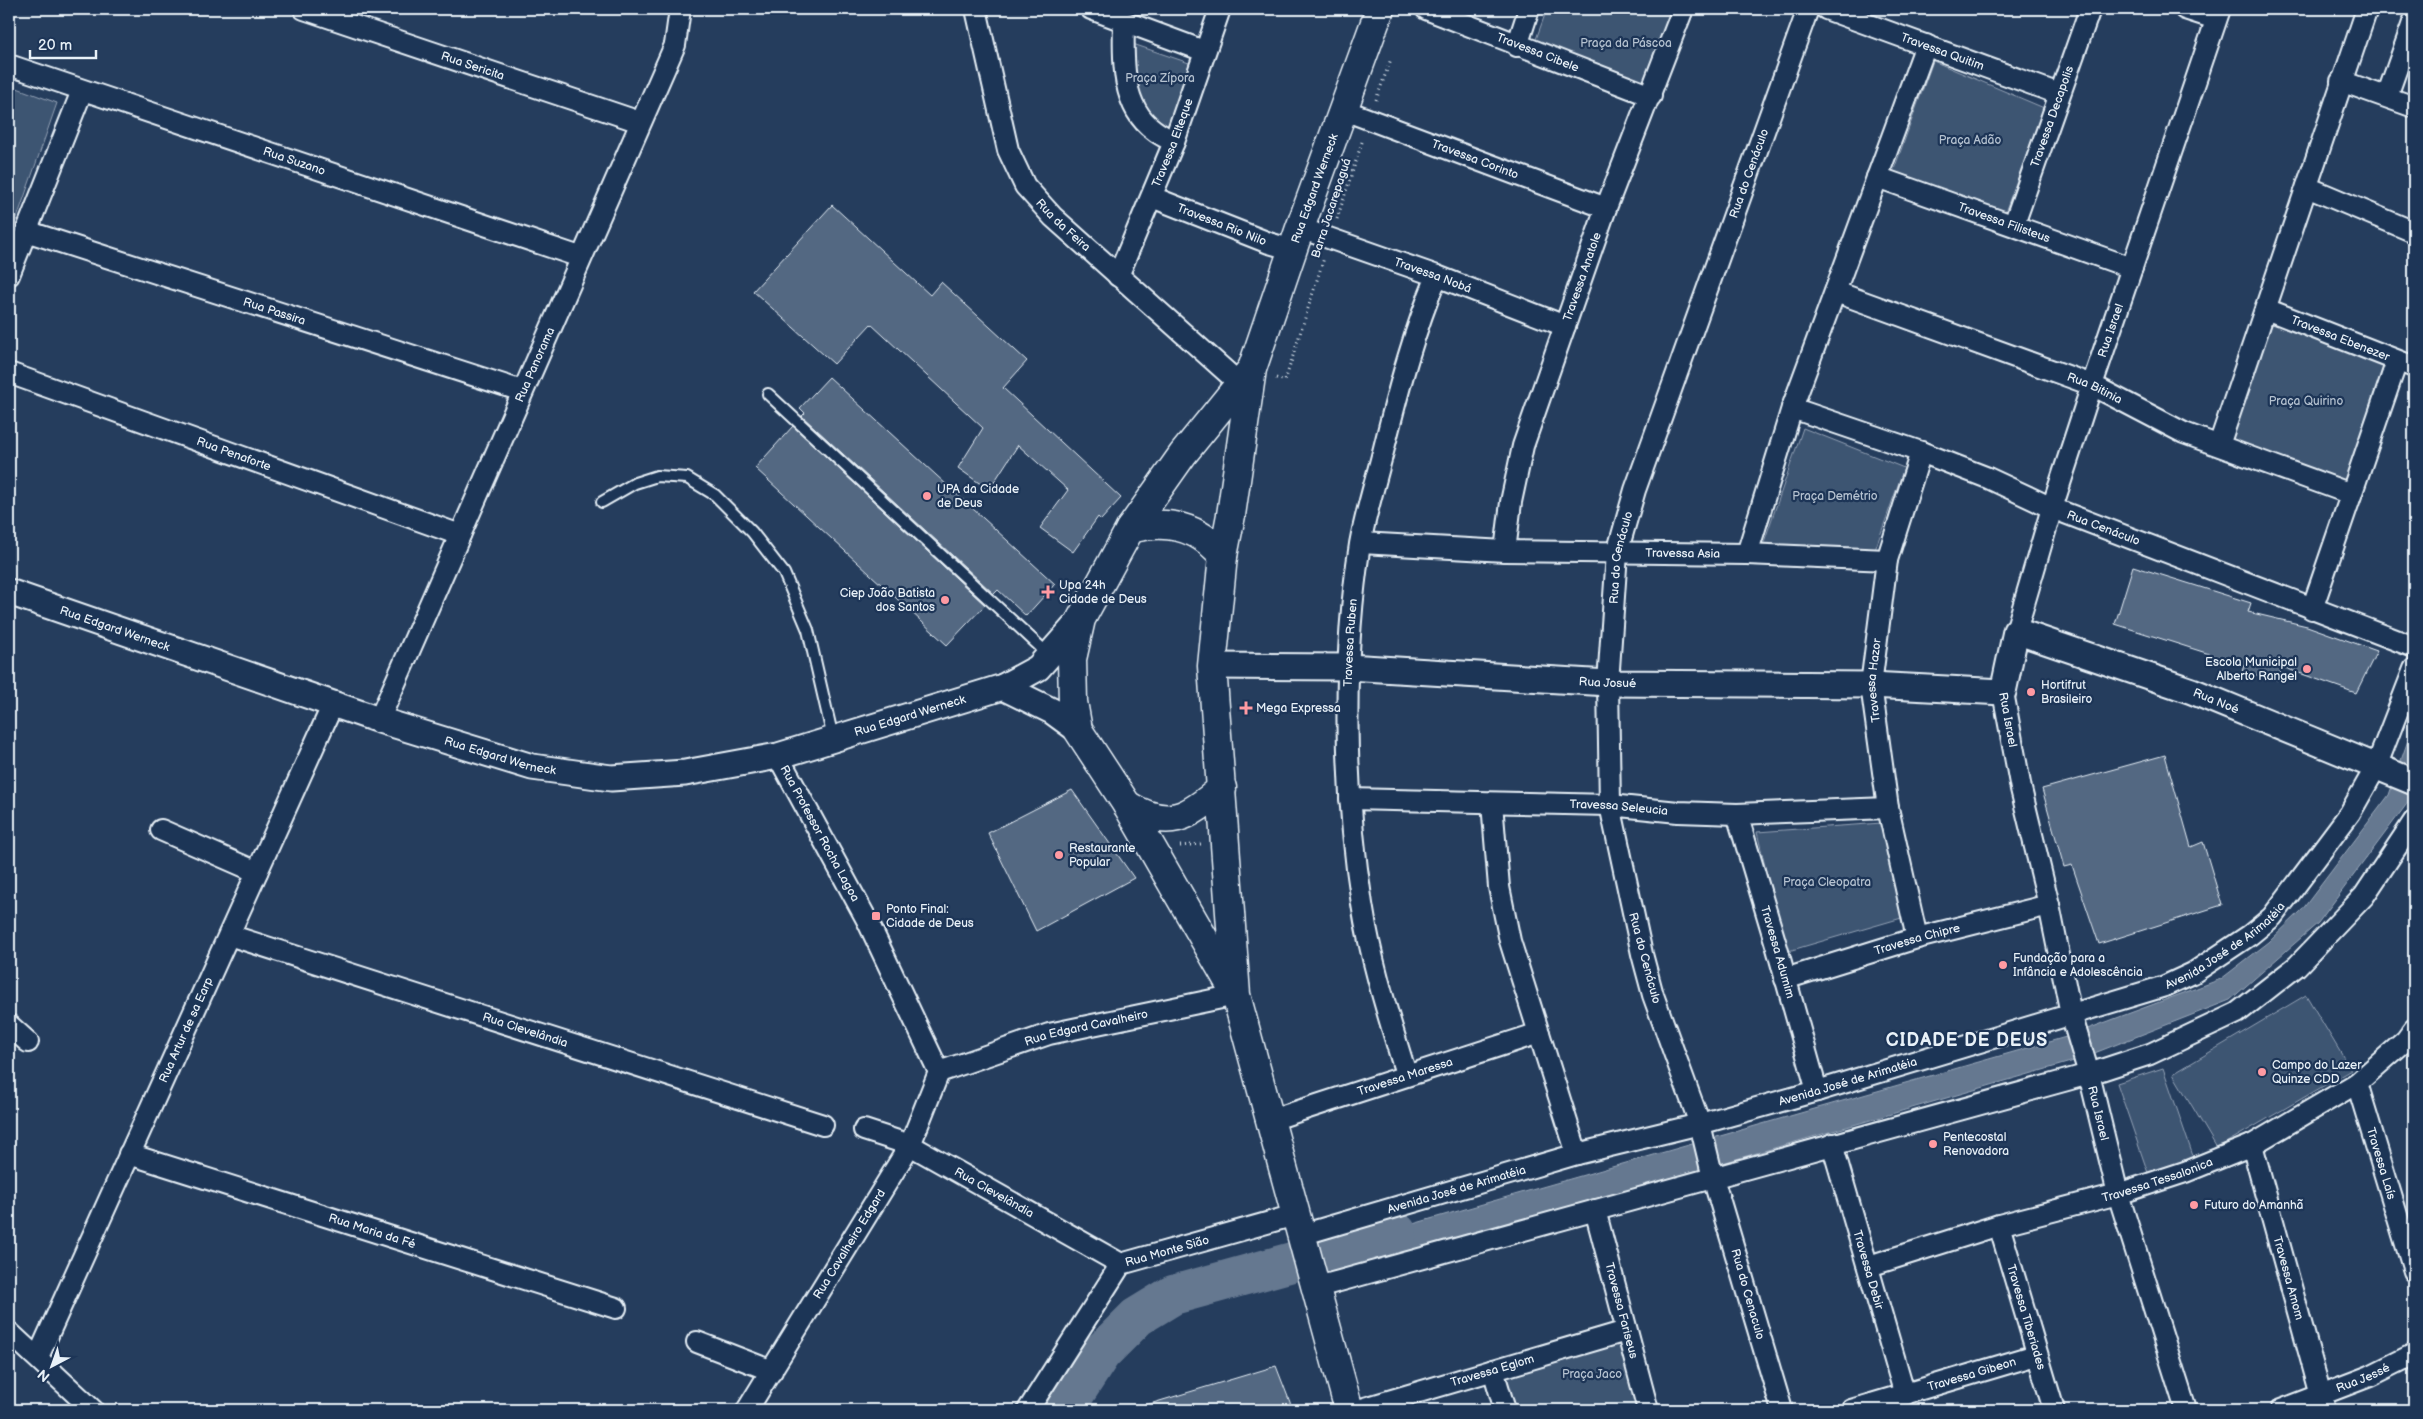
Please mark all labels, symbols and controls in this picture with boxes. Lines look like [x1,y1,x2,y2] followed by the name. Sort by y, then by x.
[30,28,96,60] scale bar
[1494,30,1581,75] street label: Travessa Cibele
[1899,30,1986,74] street label: Travessa Quitim
[38,36,72,55] text: 20 m
[1580,36,1672,51] park label: Praça da Páscoa
[439,49,506,84] street label: Rua Sericita
[2028,64,2077,169] street label: Travessa Decapolis
[1125,71,1195,86] park label: Praça Zípora
[1149,96,1197,190] street label: Travessa Elteque
[1726,127,1772,220] street label: Rua do Cenáculo
[1288,132,1342,245] street label: Rua Edgard Werneck
[1939,133,2001,148] park label: Praça Adão
[1429,136,1521,183] street label: Travessa Corinto
[261,144,328,179] street label: Rua Suzano
[1308,156,1355,260] street label: Barra Jacarepaguá
[1032,196,1093,255] street label: Rua da Feira
[1956,200,2052,246] street label: Travessa Filisteus
[1175,201,1269,249] street label: Travessa Rio Nilo
[1560,230,1605,323] street label: Travessa Anatole
[1392,255,1474,297] street label: Travessa Nobá
[241,295,308,329] street label: Rua Passira
[2095,302,2127,359] street label: Rua Israel
[2289,313,2393,365] street label: Travessa Ebenezer
[512,325,558,405] street label: Rua Panorama
[2065,370,2125,408] street label: Rua Bitinia
[2269,394,2343,409] park label: Praça Quirino
[194,434,273,475] street label: Rua Penaforte
[937,482,1019,511] place label: UPA da Cidade de Deus
[1792,489,1878,504] park label: Praça Demétrio
[921,490,933,502] marker: UPA da Cidade de Deus
[2065,507,2142,549] street label: Rua Cenáculo
[1606,510,1637,604] street label: Rua do Cenáculo
[1645,546,1720,562] street label: Travessa Asia
[1059,578,1147,607] place label: Upa 24h Cidade de Deus
[1041,585,1055,599] marker: Upa 24h Cidade de Deus
[840,586,935,615] place label: Ciep João Batista dos Santos
[939,594,951,606] marker: Ciep João Batista dos Santos
[1341,598,1361,687] street label: Travessa Ruben
[58,603,172,655] street label: Rua Edgard Werneck
[1864,637,1885,723] street label: Travessa Hazor
[2205,655,2297,684] place label: Escola Municipal Alberto Rangel
[2301,663,2313,675] marker: Escola Municipal Alberto Rangel
[1578,674,1636,691] street label: Rua Josué
[2041,678,2092,707] place label: Hortifrut Brasileiro
[2191,685,2241,717] street label: Rua Noé
[2025,686,2037,698] marker: Hortifrut Brasileiro
[1995,691,2020,748] street label: Rua Israel
[853,692,968,740] street label: Rua Edgard Werneck
[1256,701,1341,716] place label: Mega Expressa
[1240,702,1252,714] marker: Mega Expressa
[442,733,557,778] street label: Rua Edgard Werneck
[776,763,863,904] street label: Rua Professor Rocha Lagoa
[1569,797,1669,819] street label: Travessa Seleucia
[1069,841,1135,870] place label: Restaurante Popular
[1053,849,1065,861] marker: Restaurante Popular
[1783,875,1871,890] park label: Praça Cleopatra
[2163,899,2289,993] street label: Avenida José de Arimatéia
[886,902,974,931] place label: Ponto Final: Cidade de Deus
[1757,904,1798,1000] street label: Travessa Adumim
[870,910,882,922] marker: Ponto Final: Cidade de Deus
[1625,911,1664,1006] street label: Rua do Cenáculo
[1872,921,1962,959] street label: Travessa Chipre
[2013,951,2143,980] place label: Fundação para a Infância e Adolescência
[1997,959,2009,971] marker: Fundação para a Infância e Adolescência
[156,975,217,1085] street label: Rua Artur de sa Earp
[1023,1007,1149,1050] street label: Rua Edgard Cavalheiro
[480,1010,570,1051] street label: Rua Clevelândia
[1886,1030,2048,1051] district label: CIDADE DE DEUS
[1356,1054,1455,1099] street label: Travessa Maressa
[1777,1054,1919,1109] street label: Avenida José de Arimatéia
[2272,1058,2362,1087] place label: Campo do Lazer Quinze CDD
[2256,1066,2268,1078] marker: Campo do Lazer Quinze CDD
[2084,1084,2112,1142] street label: Rua Israel
[2363,1126,2399,1201] street label: Travessa Laís
[1943,1130,2009,1159] place label: Pentecostal Renovadora
[1927,1138,1939,1150] marker: Pentecostal Renovadora
[2101,1155,2215,1206] street label: Travessa Tessalonica
[1386,1162,1528,1217] street label: Avenida José de Arimatéia
[951,1165,1036,1221] street label: Rua Clevelândia
[810,1186,889,1302] street label: Rua Cavalheiro Edgard
[2204,1198,2304,1213] place label: Futuro do Amanhã
[2188,1199,2200,1211] marker: Futuro do Amanhã
[327,1211,417,1252] street label: Rua Maria da Fé
[1849,1229,1887,1312] street label: Travessa Debir
[1124,1233,1211,1270] street label: Rua Monte Sião
[2269,1235,2307,1322] street label: Travessa Amom
[1727,1247,1768,1341] street label: Rua do Cenaculo
[1601,1261,1641,1360] street label: Travessa Fariseus
[2003,1263,2049,1372] street label: Travessa Tiberiades
[28,1342,78,1392] north arrow
[1449,1351,1536,1390] street label: Travessa Eglom
[1926,1354,2018,1395] street label: Travessa Gibeon
[2334,1360,2393,1396] street label: Rua Jessé
[34,1366,53,1385] text: N
[1562,1367,1622,1382] park label: Praça Jaco

